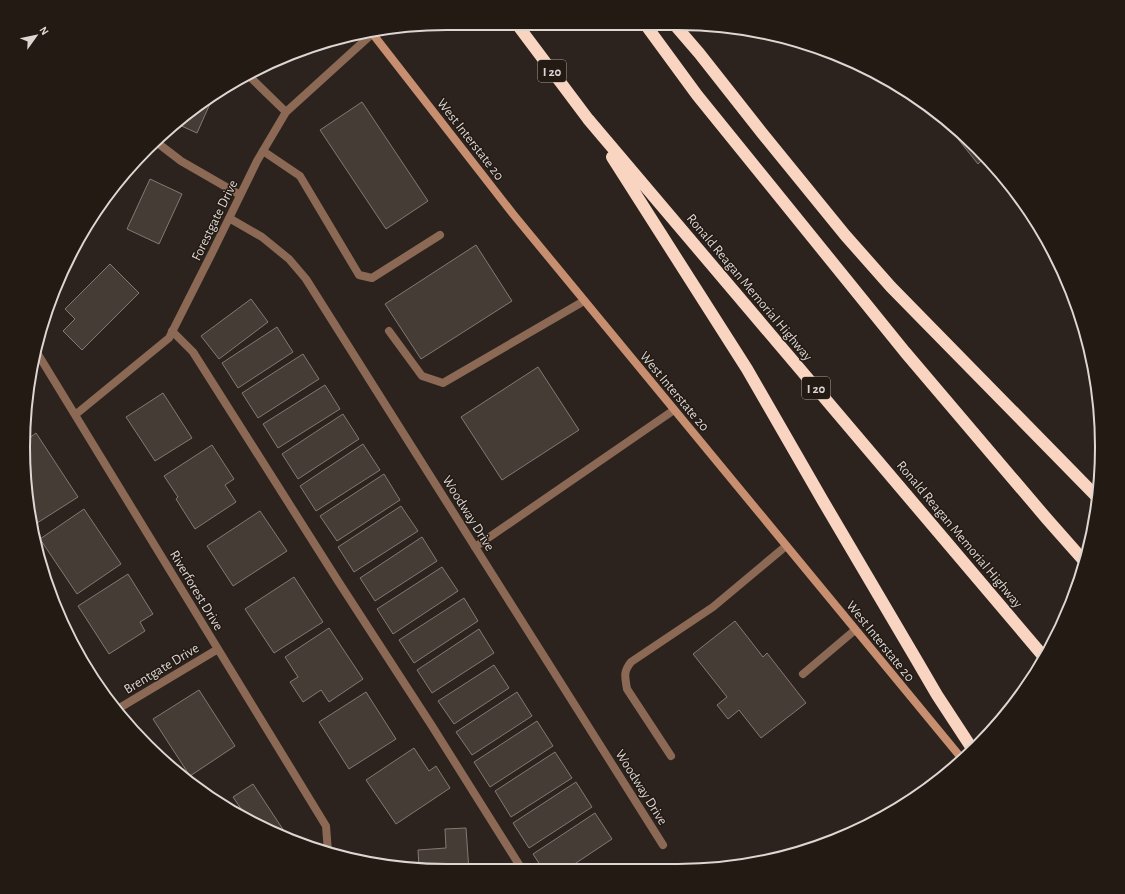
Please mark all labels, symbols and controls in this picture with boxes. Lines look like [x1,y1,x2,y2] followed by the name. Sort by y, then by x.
[16,16,56,56] north arrow
[37,25,51,37] text: N
[538,60,566,82] road number: I 20
[434,96,506,183] street label: West Interstate 20
[189,178,240,263] street label: Forestgate Drive
[684,212,815,364] street label: Ronald Reagan Memorial Highway
[637,349,712,434] street label: West Interstate 20
[802,377,830,399] road number: I 20
[894,459,1025,611] street label: Ronald Reagan Memorial Highway
[439,473,497,554] street label: Woodway Drive
[167,548,225,633] street label: Riverforest Drive
[844,599,917,685] street label: West Interstate 20
[121,641,202,697] street label: Brentgate Drive
[612,747,670,828] street label: Woodway Drive

